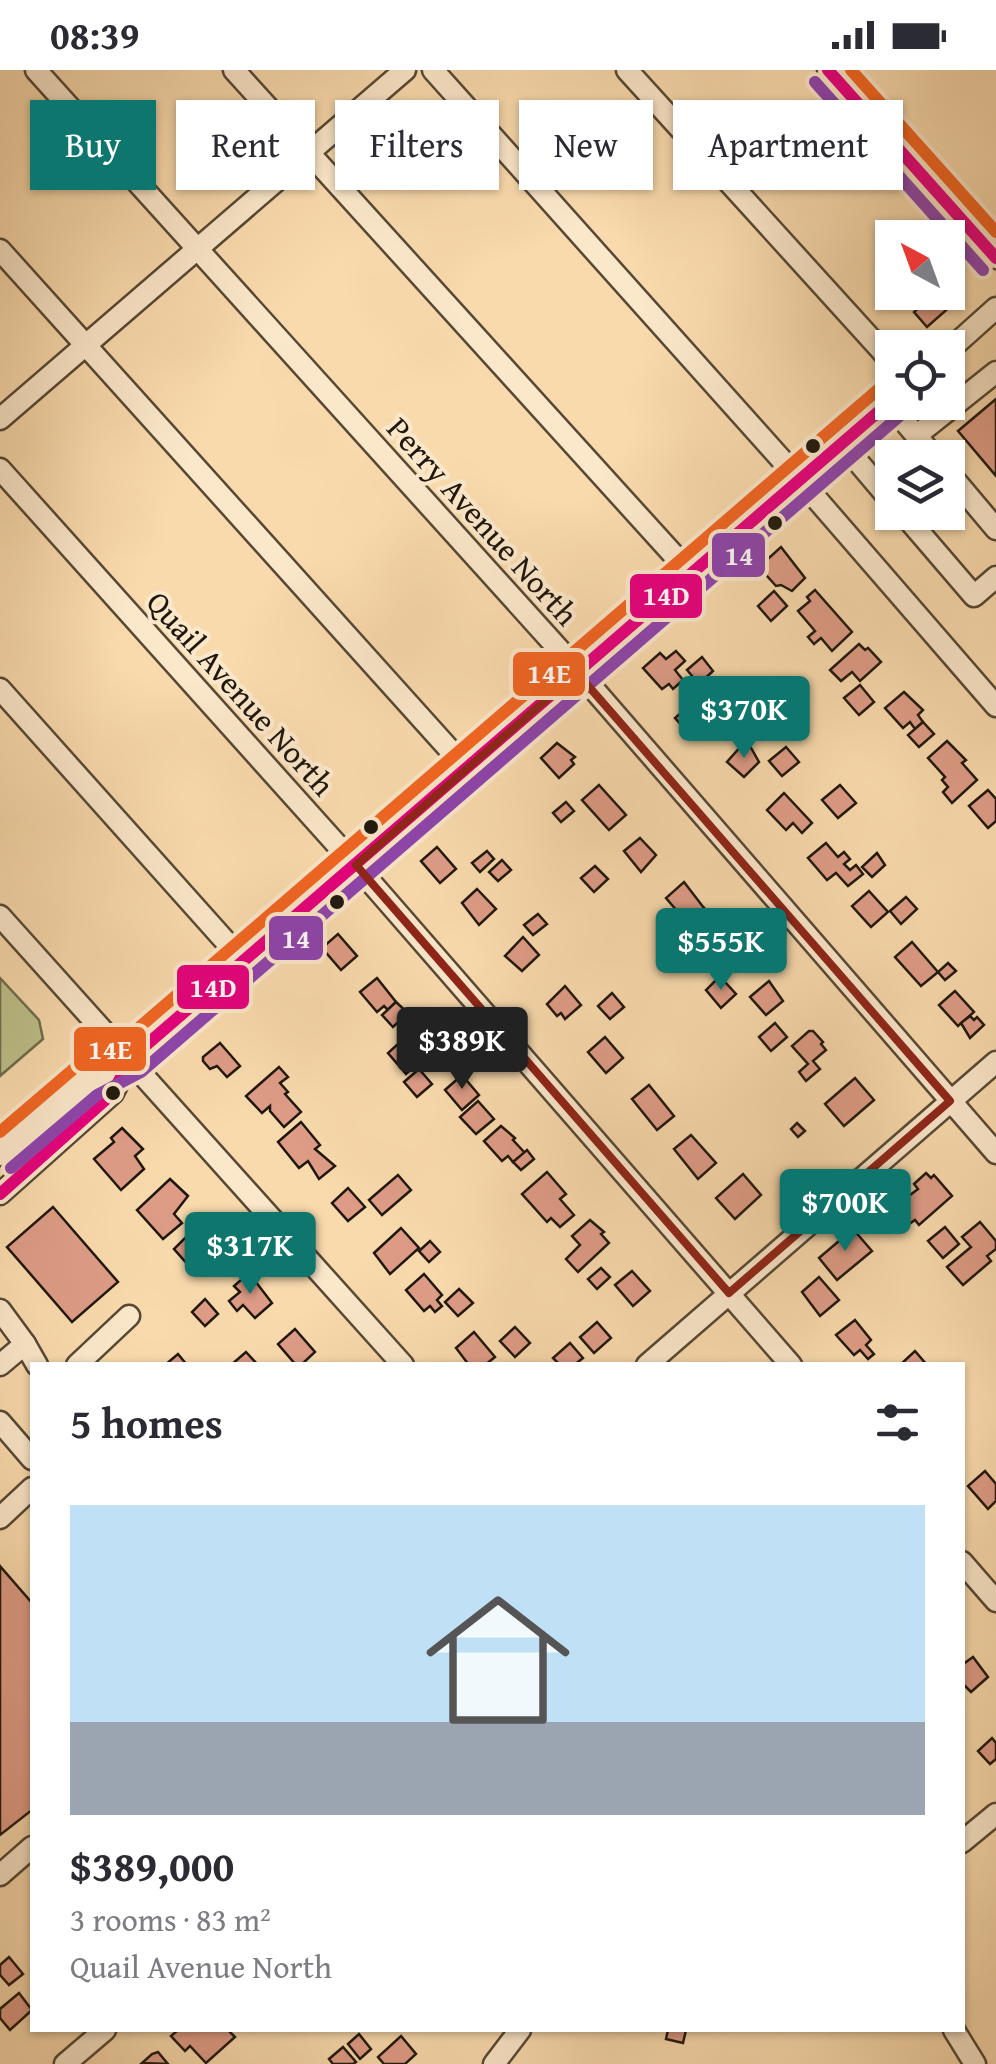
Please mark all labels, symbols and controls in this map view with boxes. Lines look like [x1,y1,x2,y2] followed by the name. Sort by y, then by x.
[50,7,140,63] text: 08:39
[30,100,156,190] chip: Buy
[176,100,315,190] chip: Rent
[335,100,499,190] chip: Filters
[519,100,653,190] chip: New
[673,100,903,190] chip: Apartment
[875,220,965,310] north arrow
[875,220,965,530] map controls
[875,330,965,420] button: locate
[376,406,590,636] street label: Perry Avenue North
[803,436,823,456] unlabelled marker
[875,440,965,530] button: layers
[765,513,785,533] unlabelled marker
[710,531,767,579] line badge: 14
[724,534,754,575] text: 14
[628,572,704,620] line badge: 14D
[642,574,690,615] text: 14D
[136,580,346,806] street label: Quail Avenue North
[511,650,587,698] line badge: 14E
[527,652,571,693] text: 14E
[674,676,814,761] pin: $370K
[701,685,787,732] text: $370K
[361,817,381,837] unlabelled marker
[327,892,347,912] unlabelled marker
[651,908,791,993] pin: $555K
[267,914,325,962] line badge: 14
[281,917,311,958] text: 14
[678,917,764,964] text: $555K
[175,963,251,1011] line badge: 14D
[189,966,237,1007] text: 14D
[392,1007,532,1092] pin: $389K
[419,1016,505,1063] text: $389K
[72,1025,148,1073] line badge: 14E
[88,1028,132,1069] text: 14E
[103,1083,123,1103] unlabelled marker
[775,1169,915,1254] pin: $700K
[802,1178,888,1225] text: $700K
[180,1212,320,1297] pin: $317K
[207,1221,293,1268] text: $317K
[70,1392,223,1453] text: 5 homes
[870,1395,925,1450] icon: filters
[408,1570,588,1750] icon: home
[70,1835,234,1896] text: $389,000
[70,1896,271,1943] text: 3 rooms · 83 m²
[70,1943,332,1990] text: Quail Avenue North

